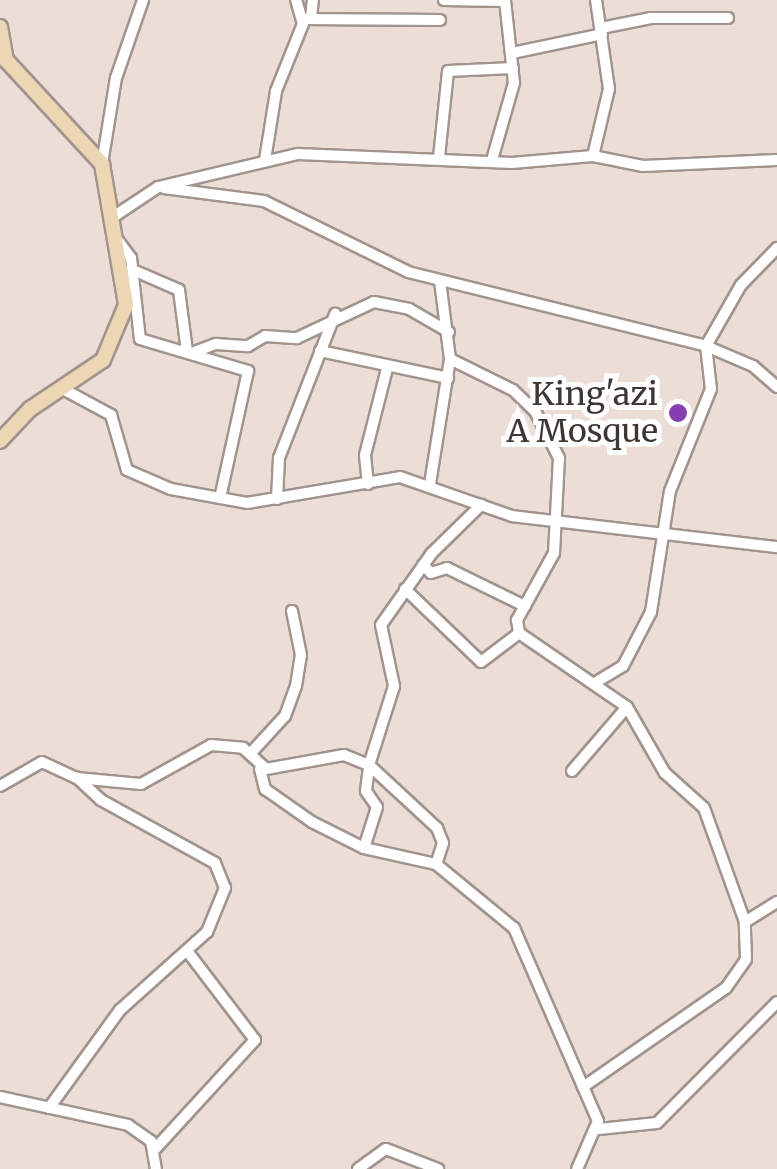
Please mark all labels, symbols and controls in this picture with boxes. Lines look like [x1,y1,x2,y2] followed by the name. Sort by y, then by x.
[506,376,658,451] place label: King'azi A Mosque
[667,402,689,424] marker: King'azi A Mosque

